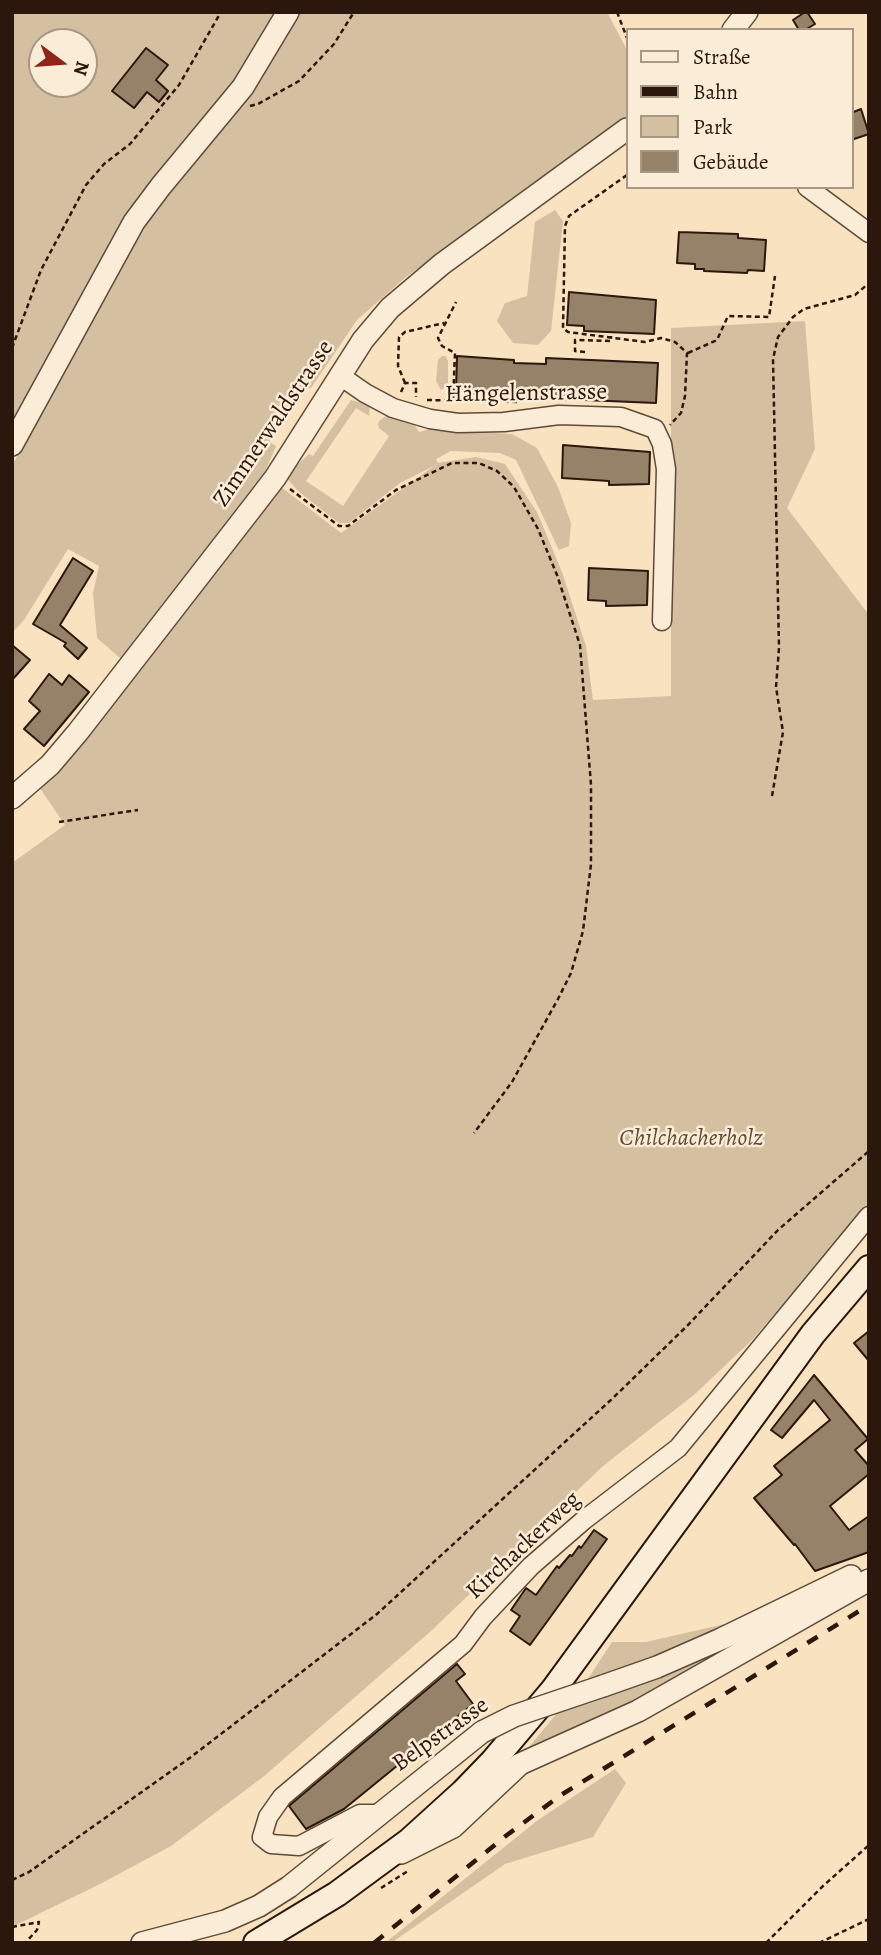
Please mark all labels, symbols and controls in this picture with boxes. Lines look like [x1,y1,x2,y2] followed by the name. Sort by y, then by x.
[28,28,98,98] north arrow
[626,28,853,189] legend
[693,43,751,71] text: Straße
[67,58,96,78] text: N
[693,78,738,106] text: Bahn
[693,113,732,141] text: Park
[693,148,769,176] text: Gebäude
[208,335,340,513] street label: Zimmerwaldstrasse
[445,378,607,410] street label: Hängelenstrasse
[619,1125,763,1153] park label: Chilchacherholz
[461,1486,587,1606] street label: Kirchackerweg
[387,1691,495,1779] street label: Belpstrasse

